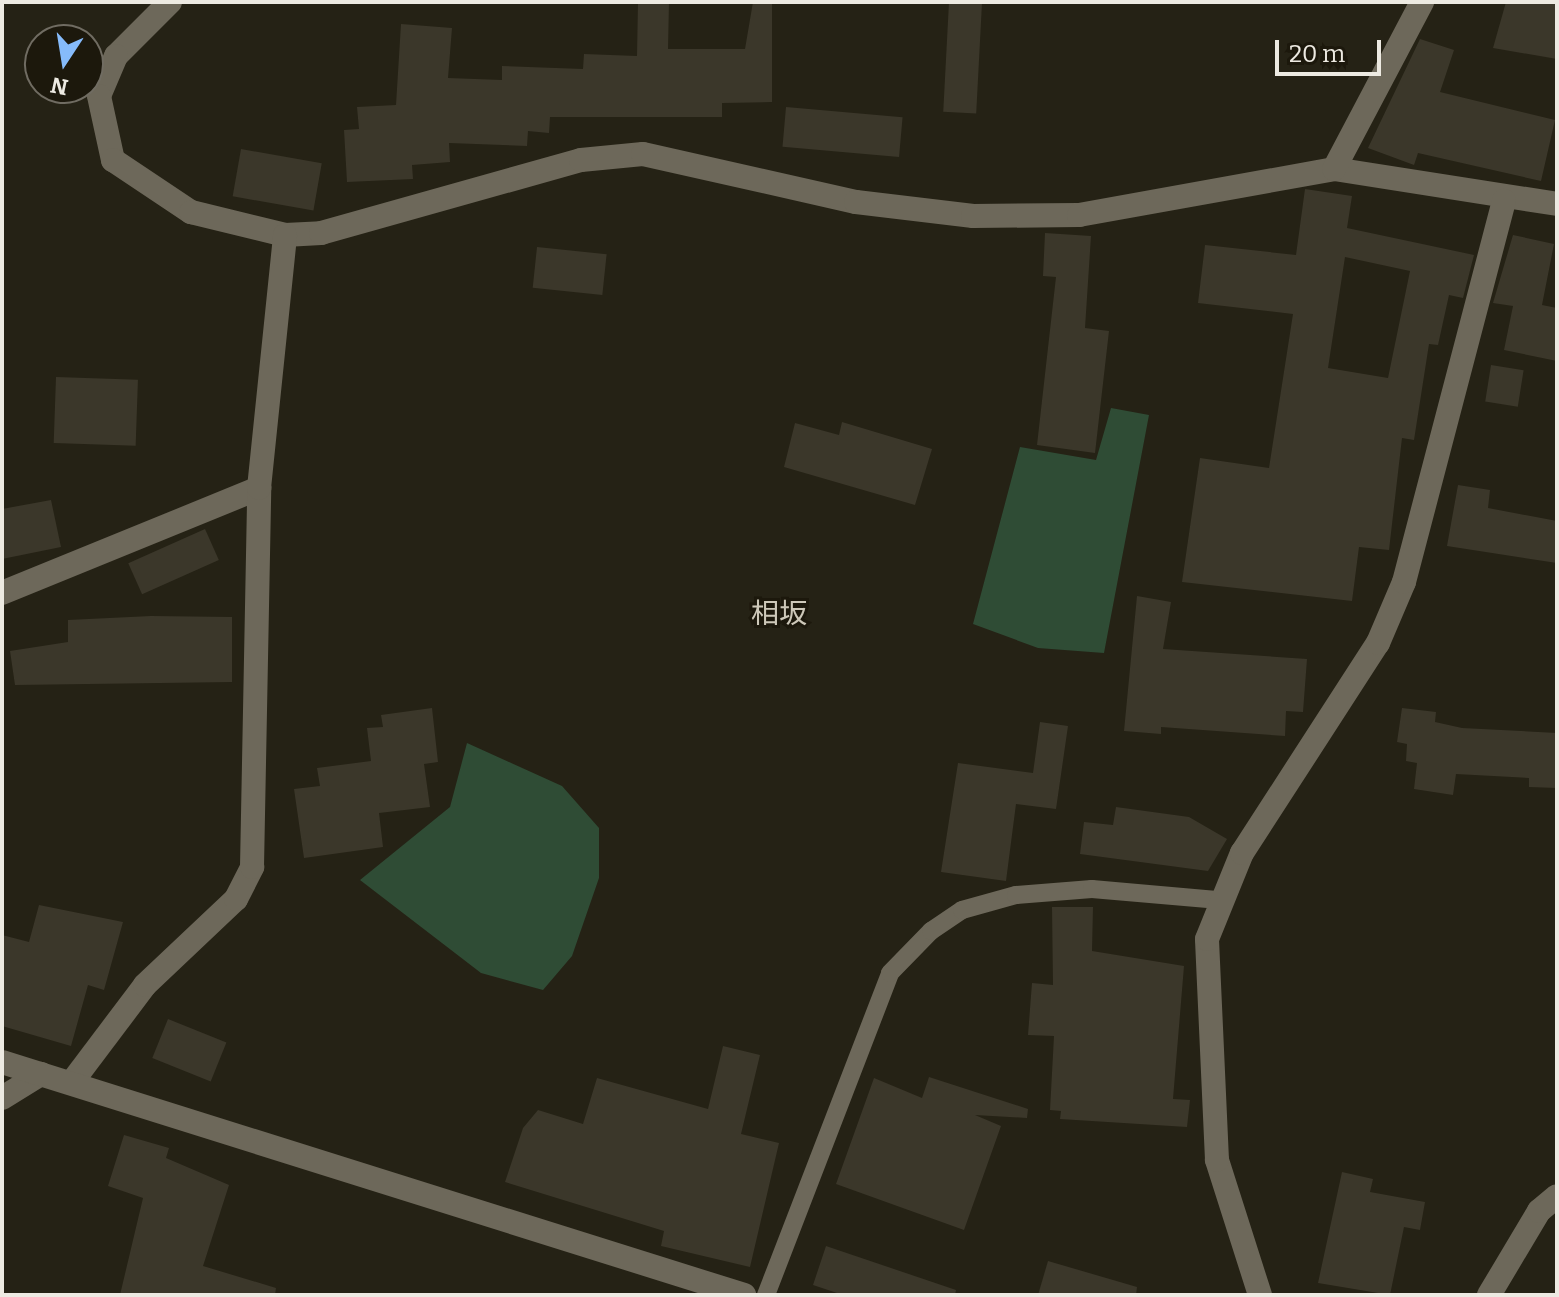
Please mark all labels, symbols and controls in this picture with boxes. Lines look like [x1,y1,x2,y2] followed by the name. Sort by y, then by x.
[24,24,104,104] north arrow
[1279,24,1385,74] scale bar
[1289,40,1345,68] text: 20 m
[48,71,70,101] text: N
[751,597,807,631] district label: 相坂

